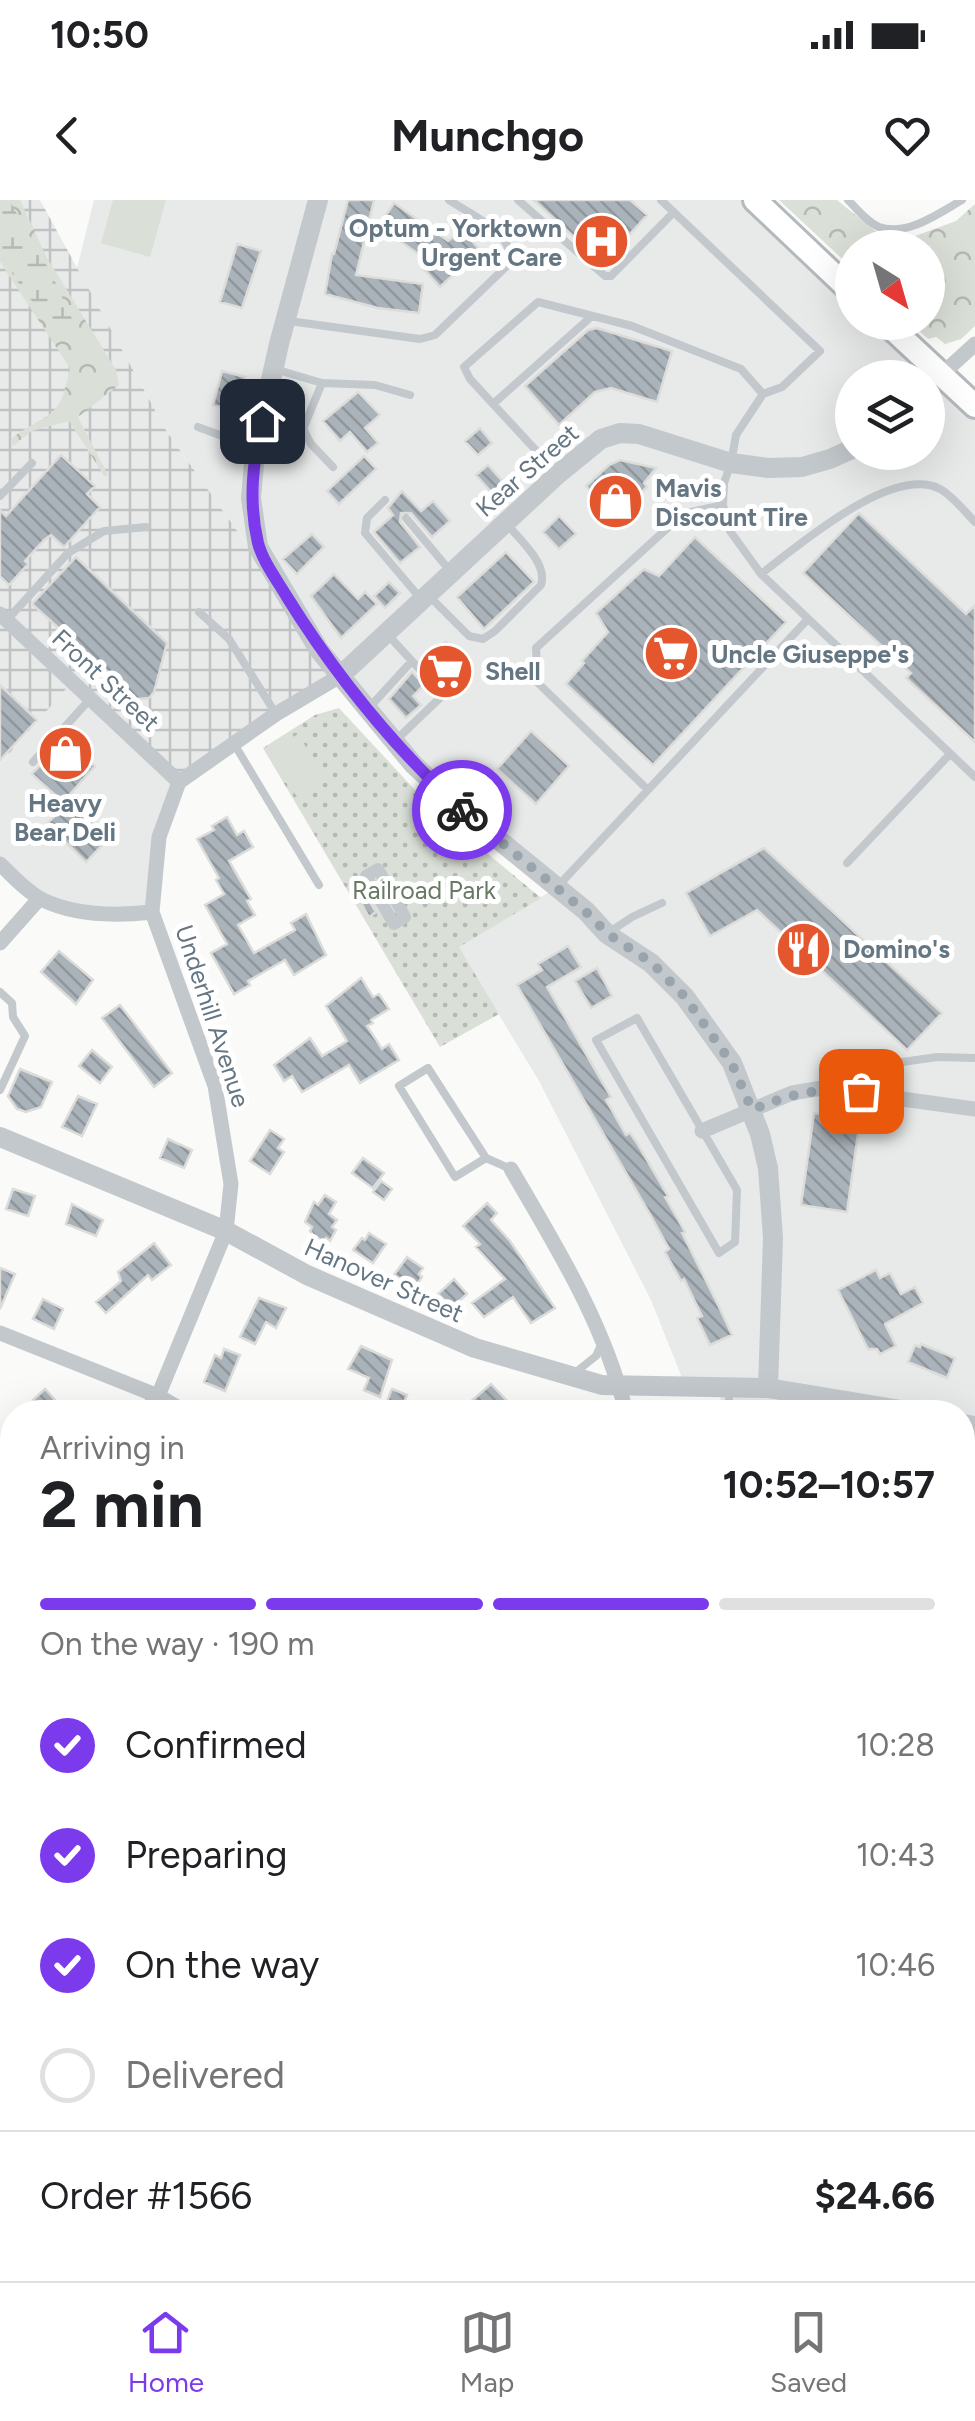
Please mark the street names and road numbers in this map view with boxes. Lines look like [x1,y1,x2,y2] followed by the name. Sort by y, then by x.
[470,417,584,523] street label: Kear Street
[46,623,166,737] street label: Front Street
[169,921,257,1111] street label: Underhill Avenue
[300,1232,468,1328] street label: Hanover Street

